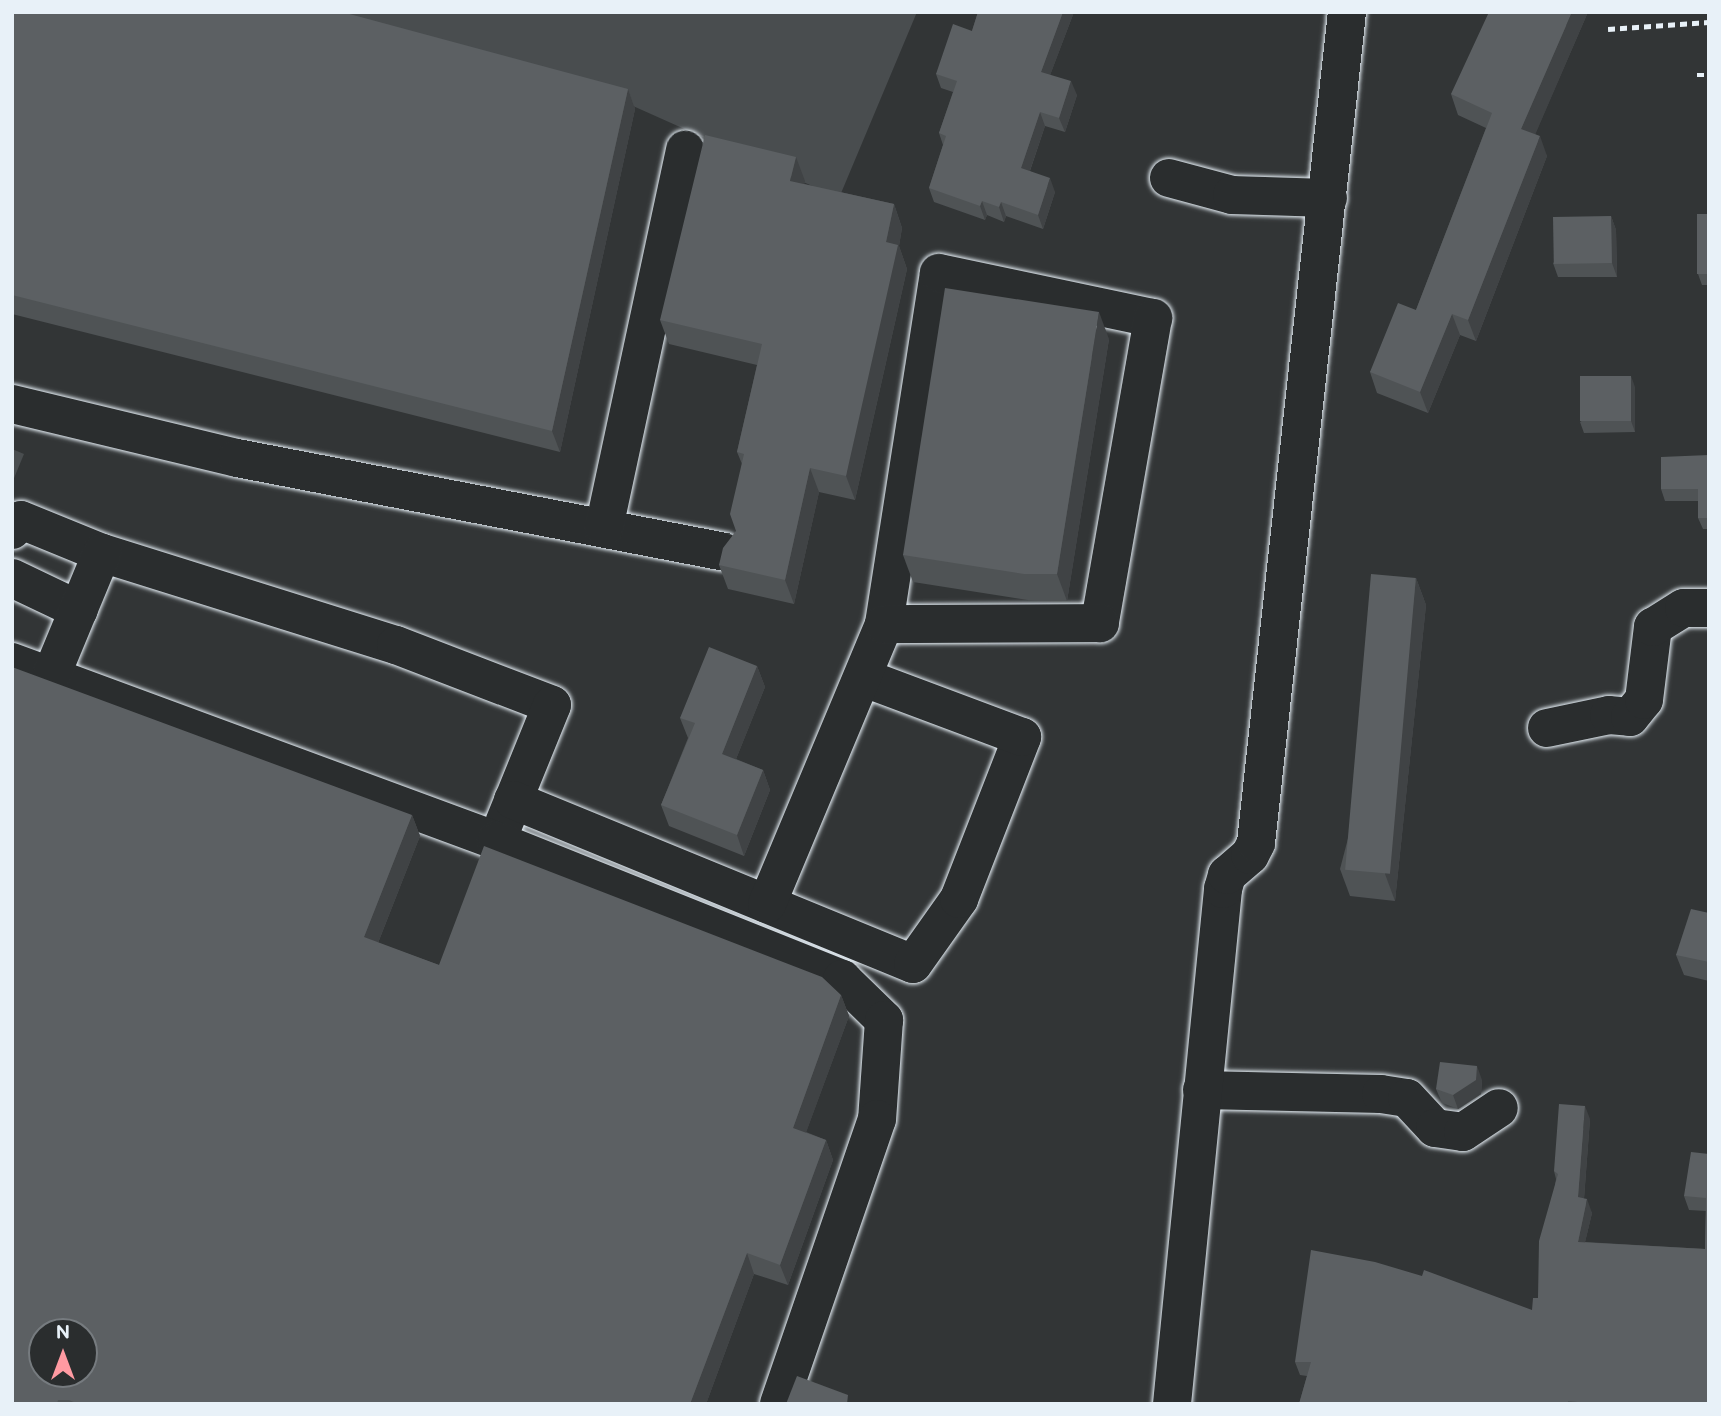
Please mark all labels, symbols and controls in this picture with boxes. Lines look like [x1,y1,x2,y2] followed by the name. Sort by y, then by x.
[28,1318,98,1388] north arrow
[56,1322,70,1345] text: N

